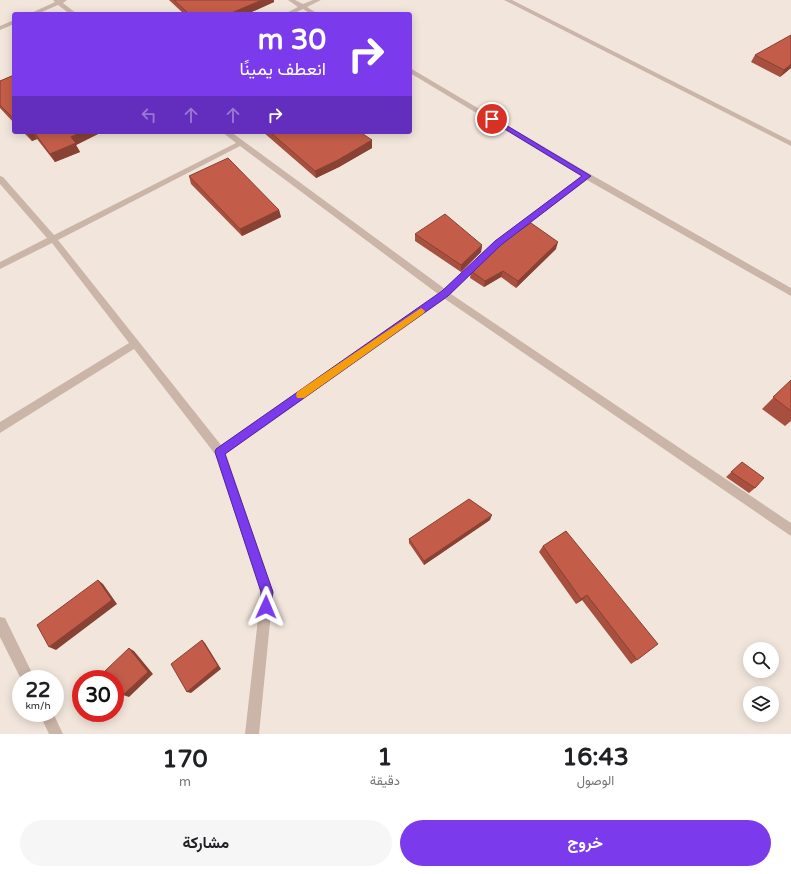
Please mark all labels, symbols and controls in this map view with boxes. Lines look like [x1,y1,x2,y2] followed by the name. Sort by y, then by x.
[258,23,326,57] text: 30 m
[340,28,392,80] icon: right
[240,58,326,80] text: انعطف يمينًا
[475,102,509,136] pin
[138,104,160,126] icon: left
[180,104,202,126] icon: ahead
[222,104,244,126] icon: ahead
[264,104,286,126] icon: right
[481,108,503,130] icon: arrive
[245,586,287,628] position arrow
[743,642,779,722] map controls
[743,642,779,678] button: search
[72,670,124,722] speed limit sign: 30
[25,679,51,703] text: 22
[743,686,779,722] button: layers
[25,700,51,712] text: km/h
[377,743,392,772] text: 1
[562,743,629,772] text: 16:43
[162,745,208,774] text: 170
[370,773,400,789] text: دقيقة
[577,773,614,789] text: الوصول
[179,774,191,790] text: m
[20,820,392,866] button: مشاركة
[400,820,771,866] button: خروج

